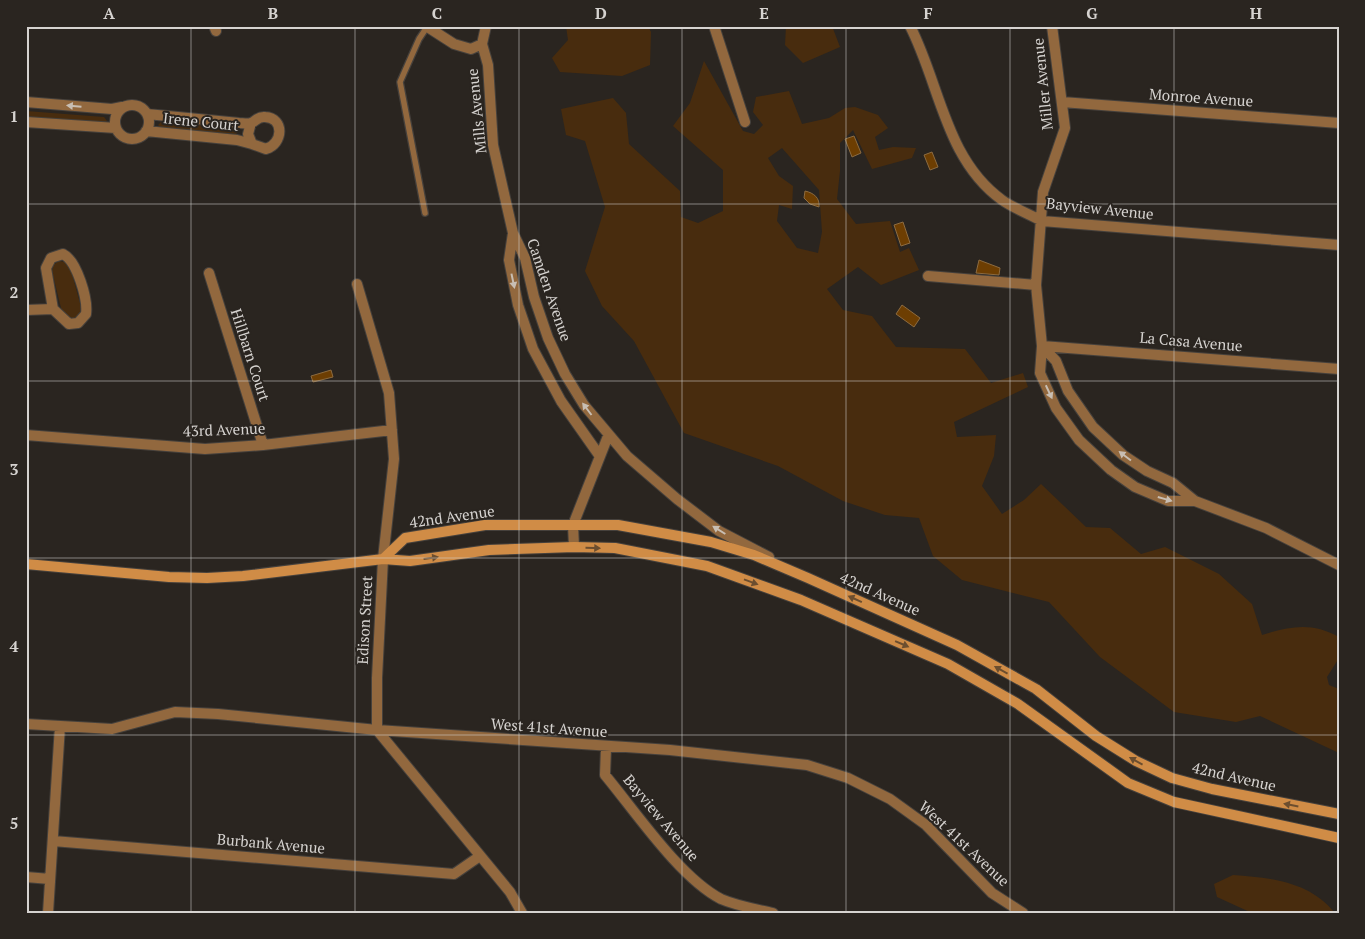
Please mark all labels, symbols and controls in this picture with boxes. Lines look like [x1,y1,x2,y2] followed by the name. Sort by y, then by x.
[103,2,115,24] text: A
[268,2,278,24] text: B
[432,2,442,24] text: C
[595,2,607,24] text: D
[759,2,769,24] text: E
[923,2,933,24] text: F
[1086,2,1098,24] text: G
[1250,2,1262,24] text: H
[1027,37,1057,131] street label: Miller Avenue
[462,68,490,155] street label: Mills Avenue
[1148,83,1254,111] street label: Monroe Avenue
[66,102,82,110] one-way arrow
[9,105,19,127] text: 1
[162,107,240,135] street label: Irene Court
[1045,192,1155,224] street label: Bayview Avenue
[523,236,577,344] street label: Camden Avenue
[509,274,517,289] one-way arrow
[9,281,19,303] text: 2
[227,306,275,404] street label: Hillbarn Court
[1139,327,1243,355] street label: La Casa Avenue
[1045,385,1053,399] one-way arrow
[582,403,593,416] one-way arrow
[182,418,266,440] street label: 43rd Avenue
[1119,450,1132,461] one-way arrow
[9,458,19,480] text: 3
[1158,495,1173,503] one-way arrow
[408,500,496,532] street label: 42nd Avenue
[712,525,726,535] one-way arrow
[585,544,601,552] one-way arrow
[424,554,440,562] one-way arrow
[837,567,924,620] street label: 42nd Avenue
[352,575,376,665] street label: Edison Street
[744,578,759,586] one-way arrow
[848,595,862,603] one-way arrow
[9,635,19,657] text: 4
[895,640,909,648] one-way arrow
[995,665,1008,674] one-way arrow
[490,713,608,741] street label: West 41st Avenue
[1129,756,1142,765] one-way arrow
[1190,757,1278,795] street label: 42nd Avenue
[619,770,704,865] street label: Bayview Avenue
[915,796,1014,890] street label: West 41st Avenue
[1283,800,1299,808] one-way arrow
[9,812,19,834] text: 5
[216,828,326,858] street label: Burbank Avenue

